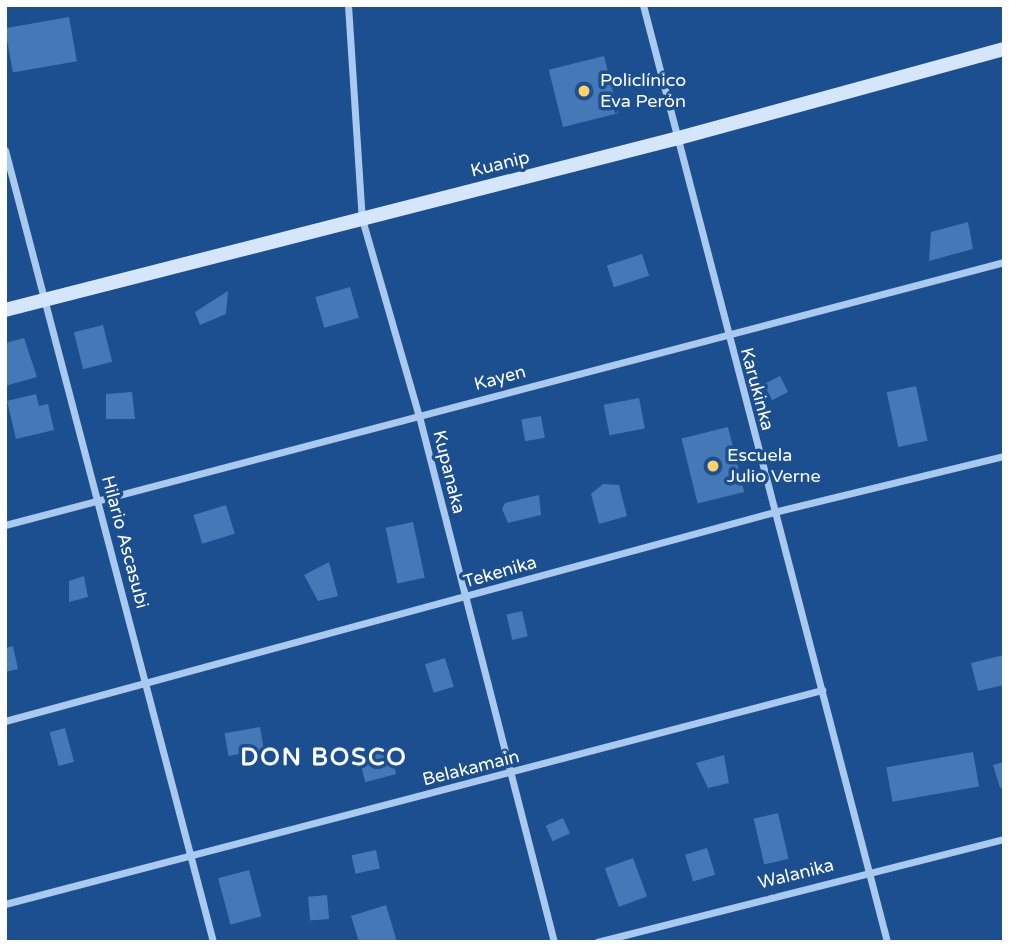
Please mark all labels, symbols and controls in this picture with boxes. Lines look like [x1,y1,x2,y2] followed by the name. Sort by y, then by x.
[600,70,686,112] place label: Policlínico Eva Perón
[574,81,594,101] marker: Policlínico Eva Perón
[468,146,532,182] street label: Kuanip
[736,345,778,433] street label: Karukinka
[472,361,528,395] street label: Kayen
[428,428,470,516] street label: Kupanaka
[727,445,821,488] place label: Escuela Julio Verne
[705,458,721,474] marker: Escuela Julio Verne
[97,473,153,611] street label: Hilario Ascasubi
[461,551,539,593] street label: Tekenika
[241,744,407,772] district label: DON BOSCO
[420,746,522,790] street label: Belakamain
[756,854,836,894] street label: Walanika

